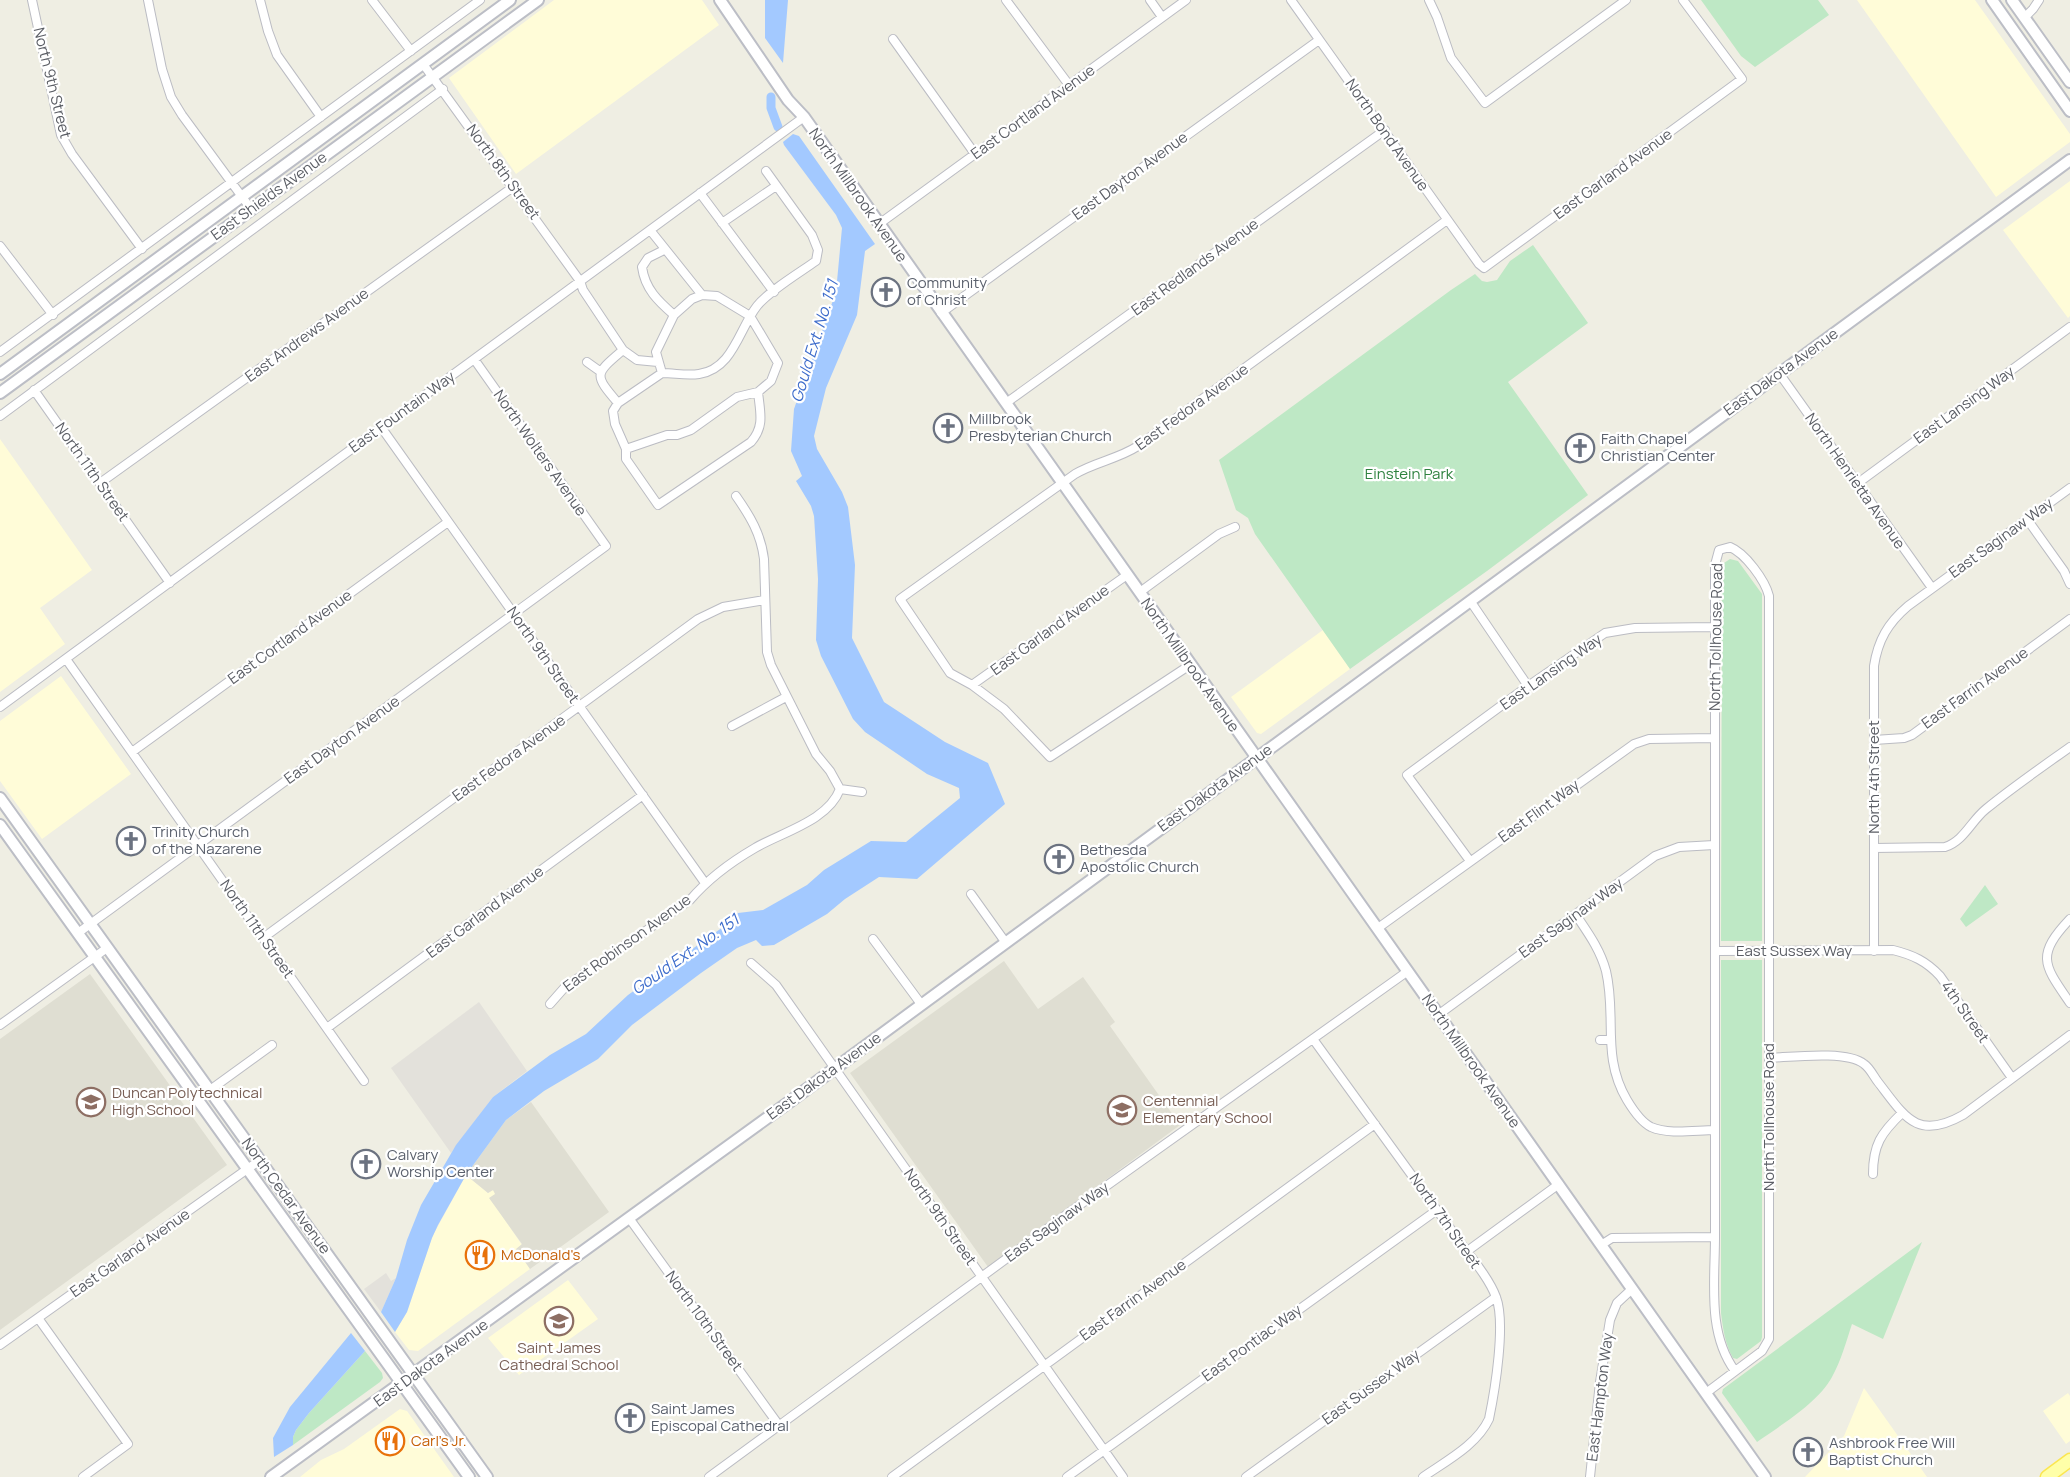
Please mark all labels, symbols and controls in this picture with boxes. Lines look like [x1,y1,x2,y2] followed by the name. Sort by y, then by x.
[29,25,76,141] street label: North 9th Street
[966,59,1099,164] street label: East Cortland Avenue
[1341,74,1434,195] street label: North Bond Avenue
[462,120,545,224] street label: North 8th Street
[804,123,913,266] street label: North Millbrook Avenue
[1549,123,1677,224] street label: East Garland Avenue
[1068,126,1192,225] street label: East Dayton Avenue
[206,146,331,245] street label: East Shields Avenue
[1127,213,1263,320] street label: East Redlands Avenue
[907,272,987,310] place label: Community of Christ
[785,275,844,405] water label: Gould Ext. No. 151
[870,276,902,308] church icon: Community of Christ
[241,282,373,387] street label: East Andrews Avenue
[1719,323,1842,420] street label: East Dakota Avenue
[1131,358,1253,455] street label: East Fedora Avenue
[1909,361,2018,448] street label: East Lansing Way
[344,366,459,457] street label: East Fountain Way
[489,385,592,520] street label: North Wolters Avenue
[969,408,1112,446] place label: Millbrook Presbyterian Church
[1800,408,1911,553] street label: North Henrietta Avenue
[932,412,964,444] church icon: Millbrook Presbyterian Church
[51,418,134,525] street label: North 11th Street
[1601,428,1716,466] place label: Faith Chapel Christian Center
[1564,432,1596,464] church icon: Faith Chapel Christian Center
[1365,463,1454,484] park label: Einstein Park
[1944,493,2057,583] street label: East Saginaw Way
[1704,563,1727,711] street label: North Tollhouse Road
[986,579,1114,680] street label: East Garland Avenue
[223,584,356,689] street label: East Cortland Avenue
[1136,593,1245,736] street label: North Millbrook Avenue
[502,602,585,707] street label: North 9th Street
[1496,629,1606,715] street label: East Lansing Way
[1917,642,2032,733] street label: East Farrin Avenue
[280,690,404,789] street label: East Dayton Avenue
[448,709,570,806] street label: East Fedora Avenue
[1863,720,1884,834] street label: North 4th Street
[1153,739,1276,836] street label: East Dakota Avenue
[1494,774,1584,847] street label: East Flint Way
[152,821,262,859] place label: Trinity Church of the Nazarene
[115,825,147,857] church icon: Trinity Church of the Nazarene
[1080,839,1199,877] place label: Bethesda Apostolic Church
[1043,843,1075,875] church icon: Bethesda Apostolic Church
[422,860,548,963] street label: East Garland Avenue
[1514,873,1627,963] street label: East Saginaw Way
[216,875,299,982] street label: North 11th Street
[558,889,695,996] street label: East Robinson Avenue
[627,908,745,999] water label: Gould Ext. No. 151
[1736,940,1852,961] street label: East Sussex Way
[1936,977,1994,1047] street label: 4th Street
[1417,989,1526,1132] street label: North Millbrook Avenue
[762,1027,885,1124] street label: East Dakota Avenue
[1758,1043,1779,1191] street label: North Tollhouse Road
[112,1082,262,1120] place label: Duncan Polytechnical High School
[75,1086,107,1118] school or university icon: Duncan Polytechnical High School
[1143,1090,1272,1128] place label: Centennial Elementary School
[1106,1094,1138,1126] school or university icon: Centennial Elementary School
[237,1133,336,1258] street label: North Cedar Avenue
[387,1144,495,1182] place label: Calvary Worship Center
[350,1148,382,1180] church icon: Calvary Worship Center
[899,1164,982,1269] street label: North 9th Street
[1405,1169,1486,1273] street label: North 7th Street
[1000,1177,1113,1267] street label: East Saginaw Way
[66,1203,194,1302] street label: East Garland Avenue
[464,1239,496,1271] restaurant icon: McDonald's
[501,1244,580,1265] place label: McDonald's
[1075,1254,1190,1345] street label: East Farrin Avenue
[661,1266,748,1375] street label: North 10th Street
[1197,1299,1306,1386] street label: East Pontiac Way
[543,1305,575,1337] school or university icon: Saint James Cathedral School
[369,1314,492,1411] street label: East Dakota Avenue
[1581,1331,1618,1463] street label: East Hampton Way
[499,1337,619,1375] place label: Saint James Cathedral School
[1318,1344,1424,1429] street label: East Sussex Way
[651,1398,789,1436] place label: Saint James Episcopal Cathedral
[614,1402,646,1434] church icon: Saint James Episcopal Cathedral
[374,1425,406,1457] restaurant icon: Carl's Jr.
[411,1430,467,1451] place label: Carl's Jr.
[1829,1432,1955,1470] place label: Ashbrook Free Will Baptist Church
[1792,1436,1824,1468] church icon: Ashbrook Free Will Baptist Church

